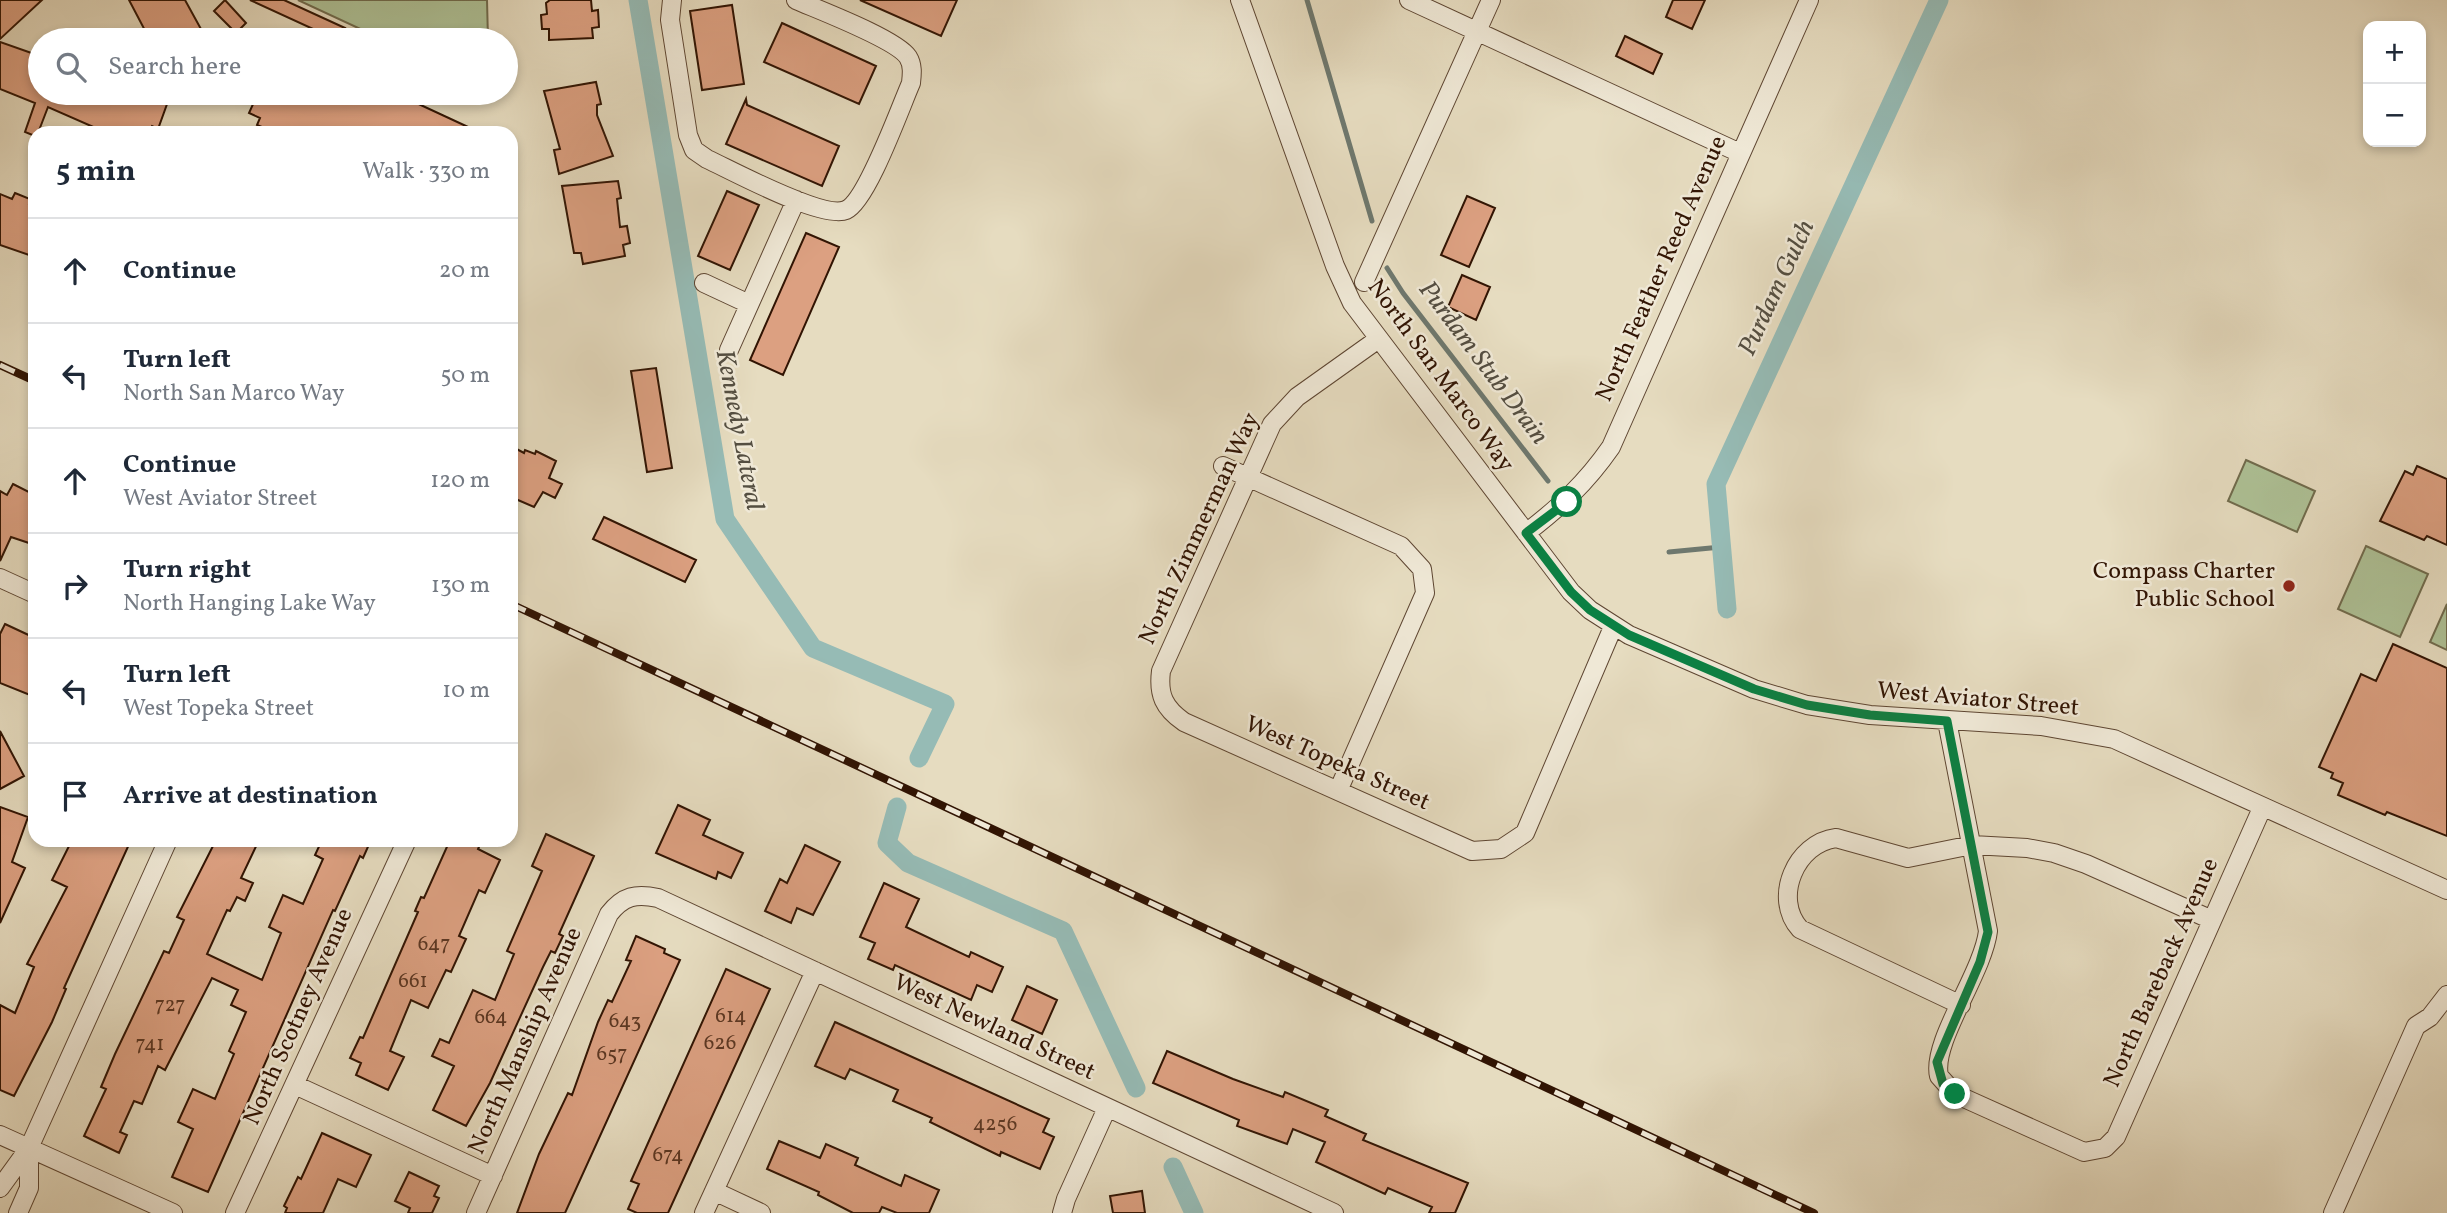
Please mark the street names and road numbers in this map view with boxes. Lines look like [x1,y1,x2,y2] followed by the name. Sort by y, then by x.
[1588,131,1736,407] street label: North Feather Reed Avenue
[1358,273,1522,479] street label: North San Marco Way
[1131,407,1269,651] street label: North Zimmerman Way
[1876,674,2080,726] street label: West Aviator Street
[1239,708,1435,820] street label: West Topeka Street
[2096,853,2228,1093] street label: North Bareback Avenue
[236,903,362,1131] street label: North Scotney Avenue
[461,922,591,1160] street label: North Manship Avenue
[887,966,1101,1090] street label: West Newland Street

